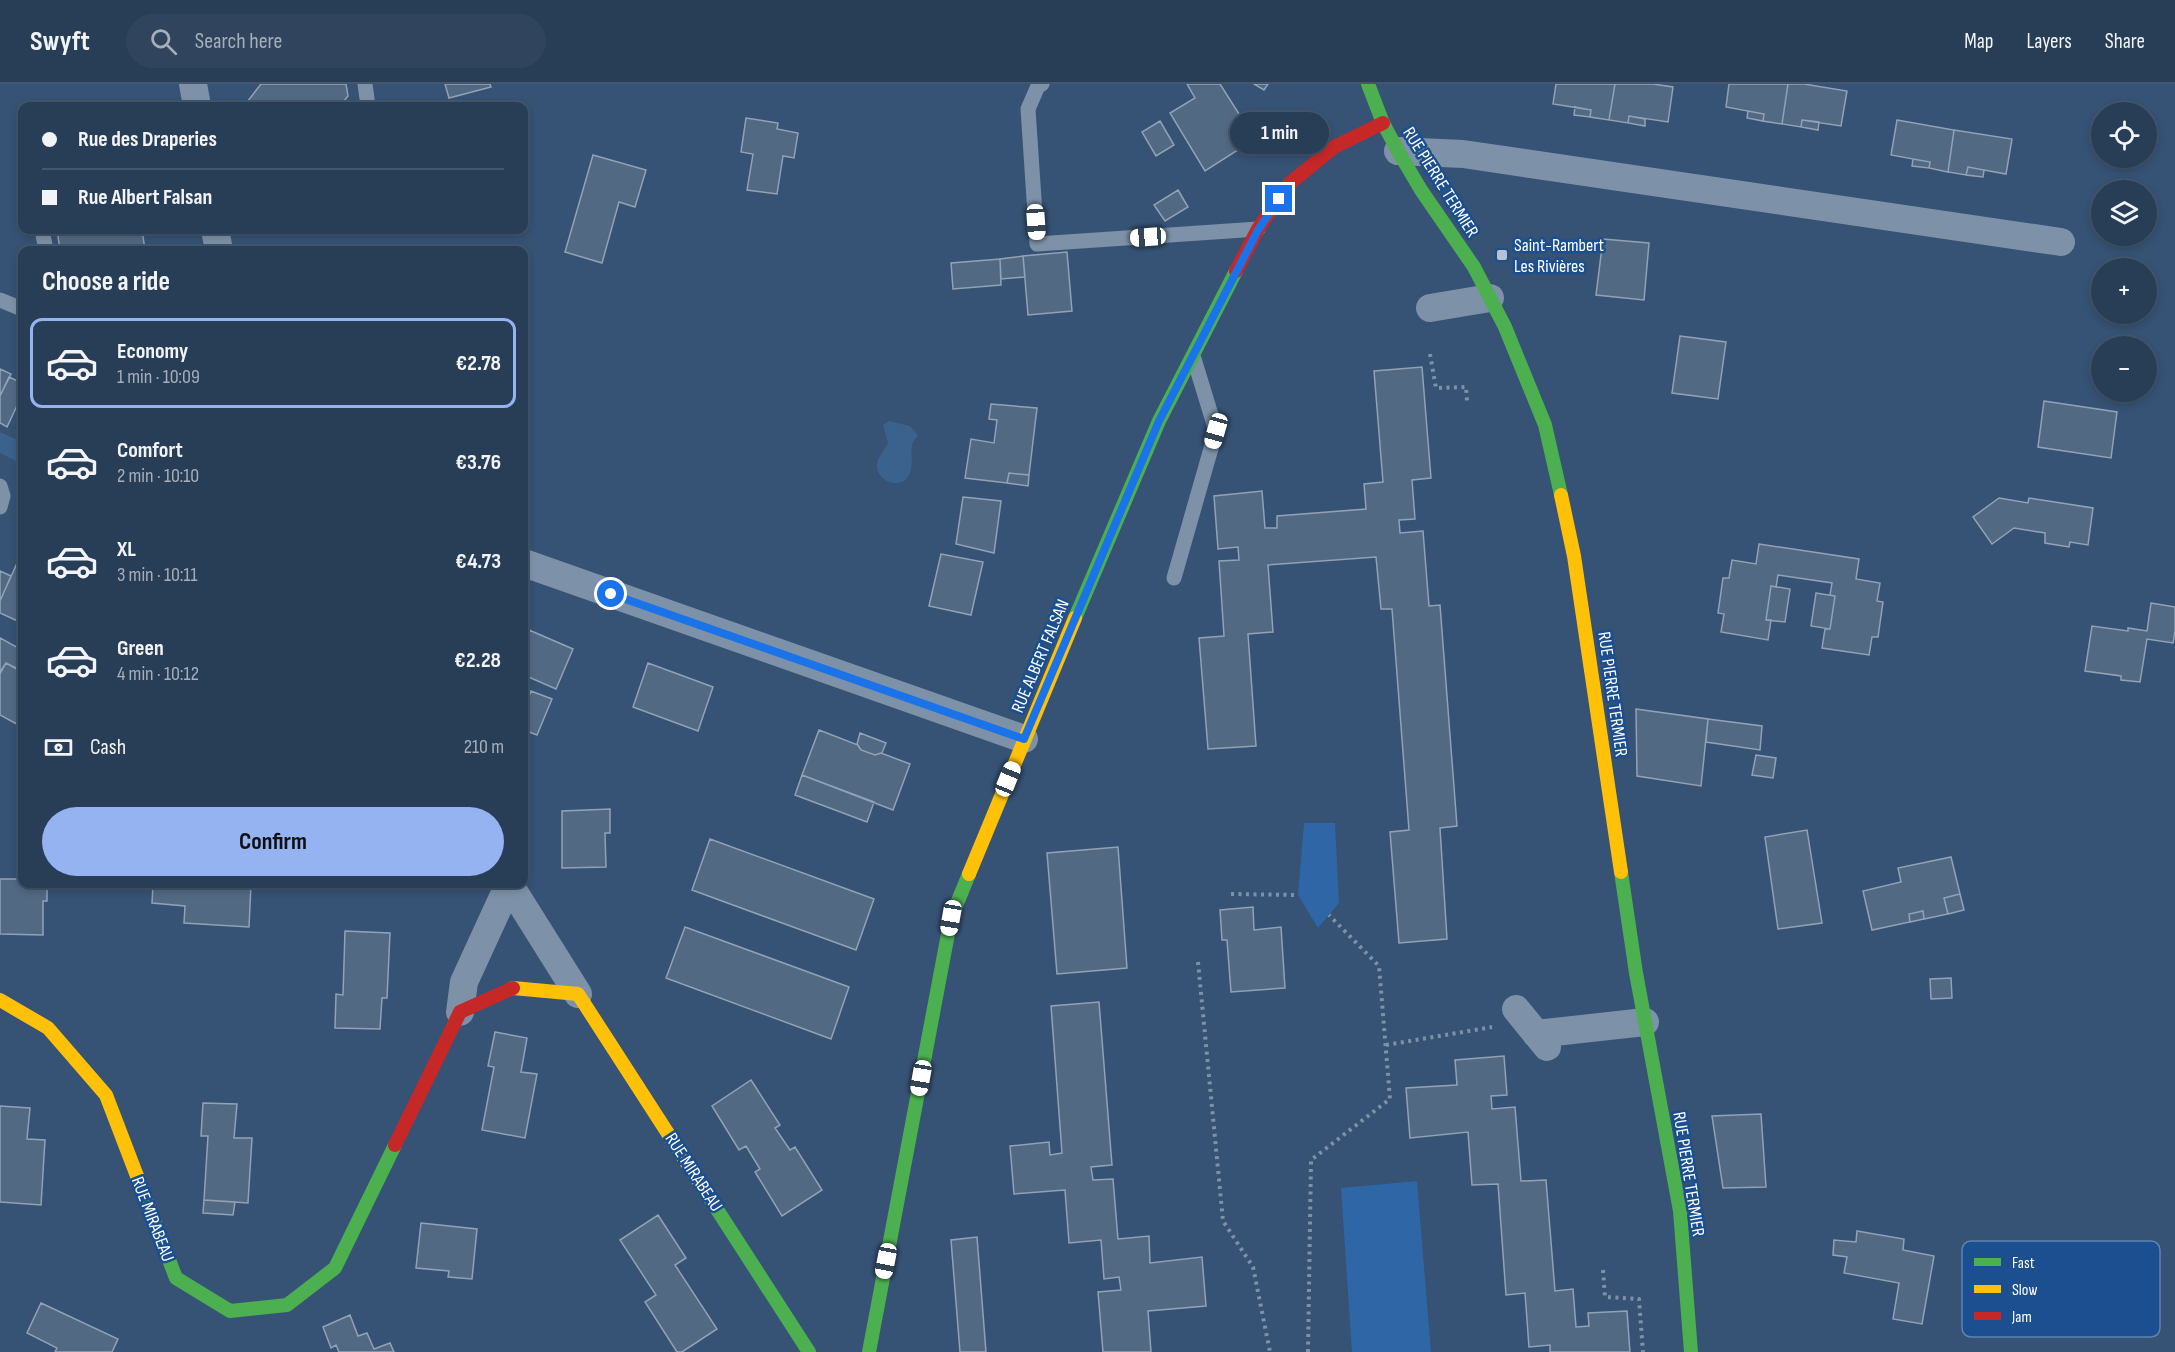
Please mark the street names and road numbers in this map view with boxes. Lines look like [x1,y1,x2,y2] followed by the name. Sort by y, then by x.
[1398,123,1483,241] street label: RUE PIERRE TERMIER
[1007,596,1074,716] street label: RUE ALBERT FALSAN
[1593,630,1632,758] street label: RUE PIERRE TERMIER
[1668,1110,1709,1238] street label: RUE PIERRE TERMIER
[660,1129,727,1215] street label: RUE MIRABEAU
[127,1174,178,1265] street label: RUE MIRABEAU

